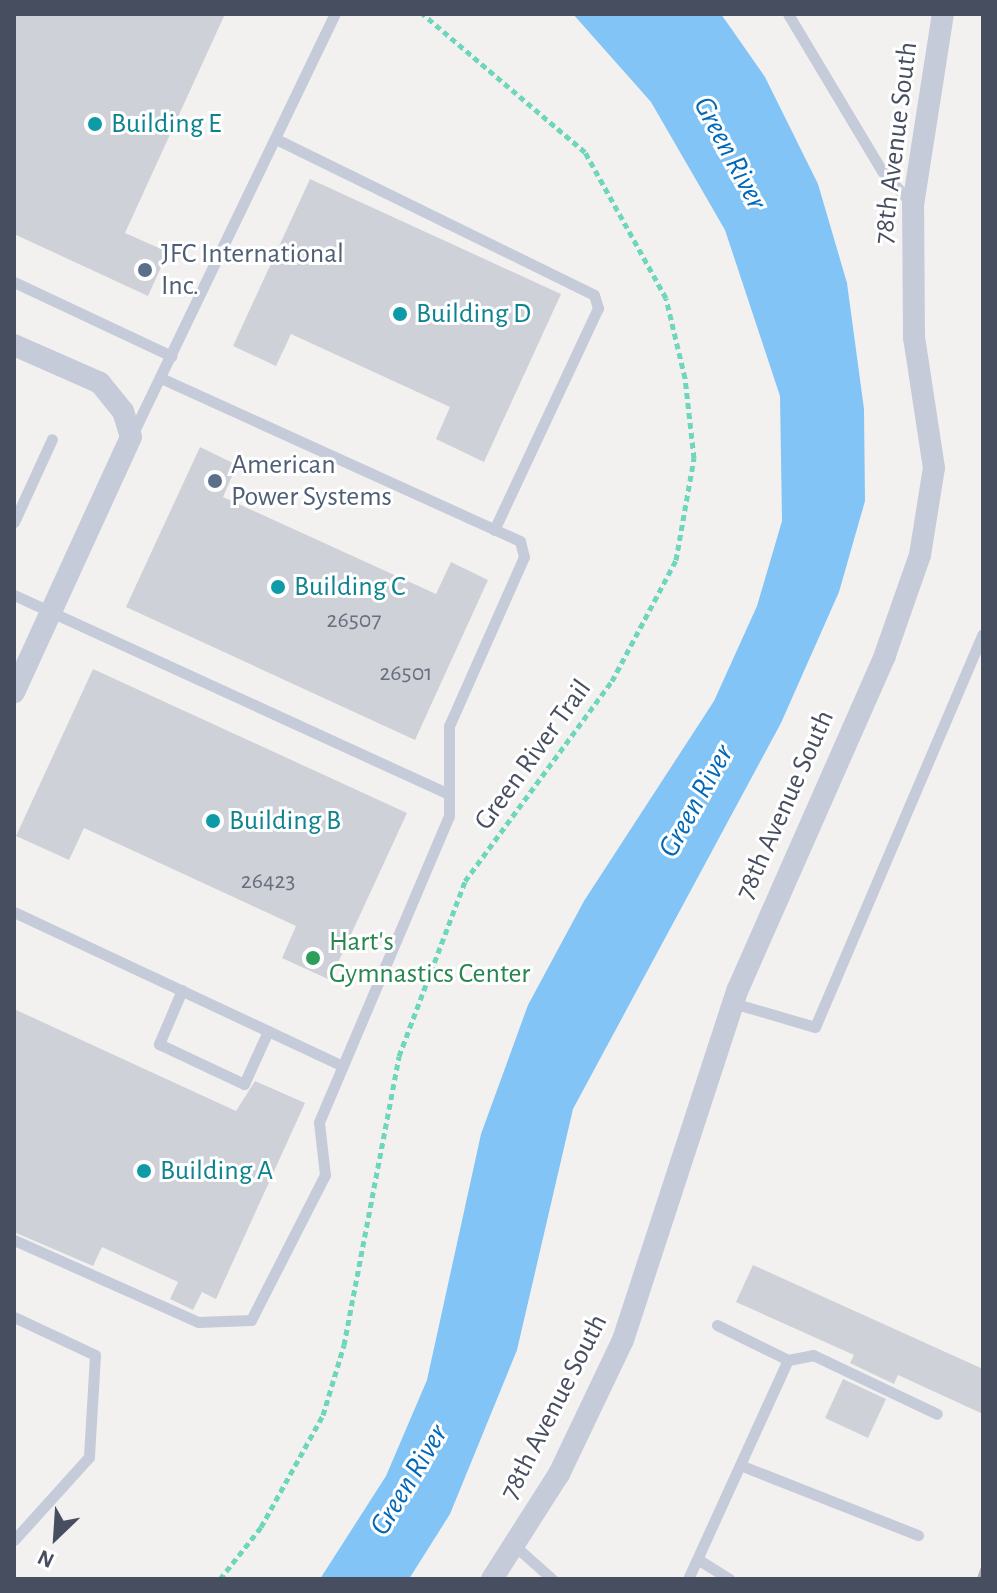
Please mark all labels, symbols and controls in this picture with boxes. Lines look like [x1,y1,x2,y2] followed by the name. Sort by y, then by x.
[867,40,925,246] street label: 78th Avenue South
[685,90,775,216] water label: Green River
[111,107,221,141] place label: Building E
[86,115,104,133] marker: Building E
[161,237,344,303] place label: JFC International Inc.
[136,261,154,279] marker: JFC International Inc.
[416,297,531,331] place label: Building D
[391,305,409,323] marker: Building D
[231,448,392,514] place label: American Power Systems
[206,472,224,490] marker: American Power Systems
[294,570,406,604] place label: Building C
[269,578,287,596] marker: Building C
[327,607,381,635] house number: 26507
[379,660,433,688] house number: 26501
[467,673,599,837] street label: Green River Trail
[728,705,842,905] street label: 78th Avenue South
[651,739,741,863] water label: Green River
[229,804,341,838] place label: Building B
[204,812,222,830] marker: Building B
[241,868,295,896] house number: 26423
[329,925,530,991] place label: Hart's Gymnastics Center
[304,949,322,967] marker: Hart's Gymnastics Center
[160,1154,273,1188] place label: Building A
[135,1162,153,1180] marker: Building A
[493,1309,615,1505] street label: 78th Avenue South
[362,1418,456,1542] water label: Green River
[16,1497,96,1577] north arrow
[34,1546,57,1572] text: N

